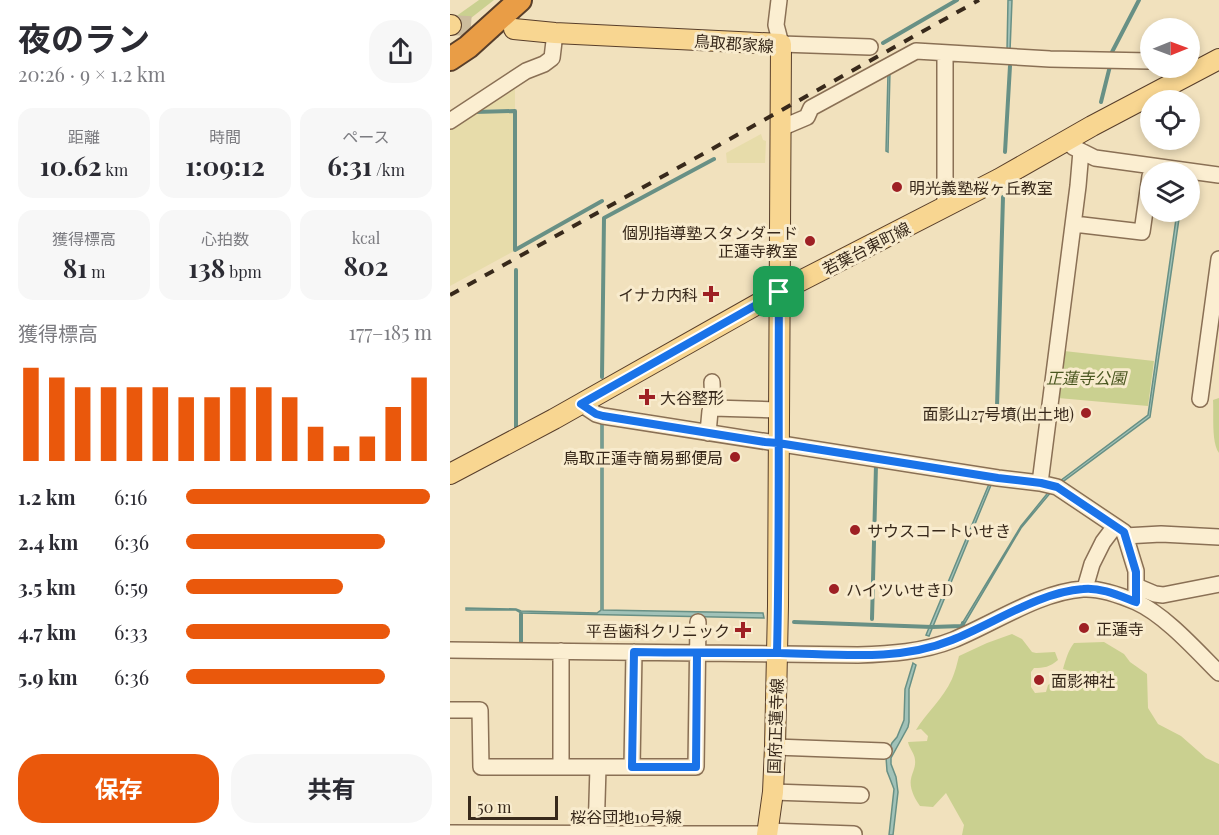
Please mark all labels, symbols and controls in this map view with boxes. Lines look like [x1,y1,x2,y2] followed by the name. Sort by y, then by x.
[18,15,150,59] text: 夜のラン
[1140,18,1200,78] north arrow
[1140,18,1200,222] map controls
[369,20,432,83] button: share
[693,30,775,56] street label: 鳥取郡家線
[18,60,166,87] text: 20:26 · 9 × 1.2 km
[1140,90,1200,150] button: locate
[68,126,100,147] text: 距離
[209,126,241,147] text: 時間
[342,126,390,147] text: ペース
[40,148,102,183] text: 10.62
[185,148,265,183] text: 1:09:12
[327,148,372,183] text: 6:31
[102,159,128,180] text: km
[372,159,405,180] text: /km
[1140,162,1200,222] button: layers
[909,177,1053,198] place label: 明光義塾桜ヶ丘教室
[890,180,904,194] marker: 明光義塾桜ヶ丘教室
[818,217,914,279] street label: 若葉台東町線
[622,222,798,261] place label: 個別指導塾スタンダード 正蓮寺教室
[352,227,380,248] text: kcal
[52,228,116,249] text: 獲得標高
[201,228,249,249] text: 心拍数
[803,234,817,248] marker: 個別指導塾スタンダード 正蓮寺教室
[344,248,388,283] text: 802
[63,250,87,285] text: 81
[188,250,225,285] text: 138
[87,261,105,282] text: m
[225,261,262,282] text: bpm
[753,266,804,317] pin
[762,275,795,308] icon: arrive
[618,284,698,305] place label: イナカ内科
[702,285,720,303] marker: イナカ内科
[349,318,432,345] text: 177–185 m
[18,319,98,346] text: 獲得標高
[1046,367,1128,388] park label: 正蓮寺公園
[660,387,724,408] place label: 大谷整形
[638,388,656,406] marker: 大谷整形
[922,403,1074,424] place label: 面影山27号墳(出土地)
[1079,406,1093,420] marker: 面影山27号墳(出土地)
[563,447,723,468] place label: 鳥取正蓮寺簡易郵便局
[728,450,742,464] marker: 鳥取正蓮寺簡易郵便局
[18,483,76,510] text: 1.2 km
[114,483,147,510] text: 6:16
[867,520,1011,541] place label: サウスコートいせき
[848,523,862,537] marker: サウスコートいせき
[18,528,78,555] text: 2.4 km
[114,528,149,555] text: 6:36
[18,573,76,600] text: 3.5 km
[114,573,148,600] text: 6:59
[846,579,953,600] place label: ハイツいせきD
[827,582,841,596] marker: ハイツいせきD
[18,618,76,645] text: 4.7 km
[114,618,148,645] text: 6:33
[1096,618,1144,639] place label: 正蓮寺
[586,620,730,641] place label: 平吾歯科クリニック
[734,621,752,639] marker: 平吾歯科クリニック
[1077,621,1091,635] marker: 正蓮寺
[18,663,78,690] text: 5.9 km
[114,663,149,690] text: 6:36
[1051,670,1115,691] place label: 面影神社
[1032,673,1046,687] marker: 面影神社
[763,678,787,774] street label: 国府正蓮寺線
[18,754,219,823] button: 保存
[231,754,432,823] button: 共有
[468,793,558,820] scale bar
[477,796,511,817] text: 50 m
[570,806,682,827] street label: 桜谷団地10号線

